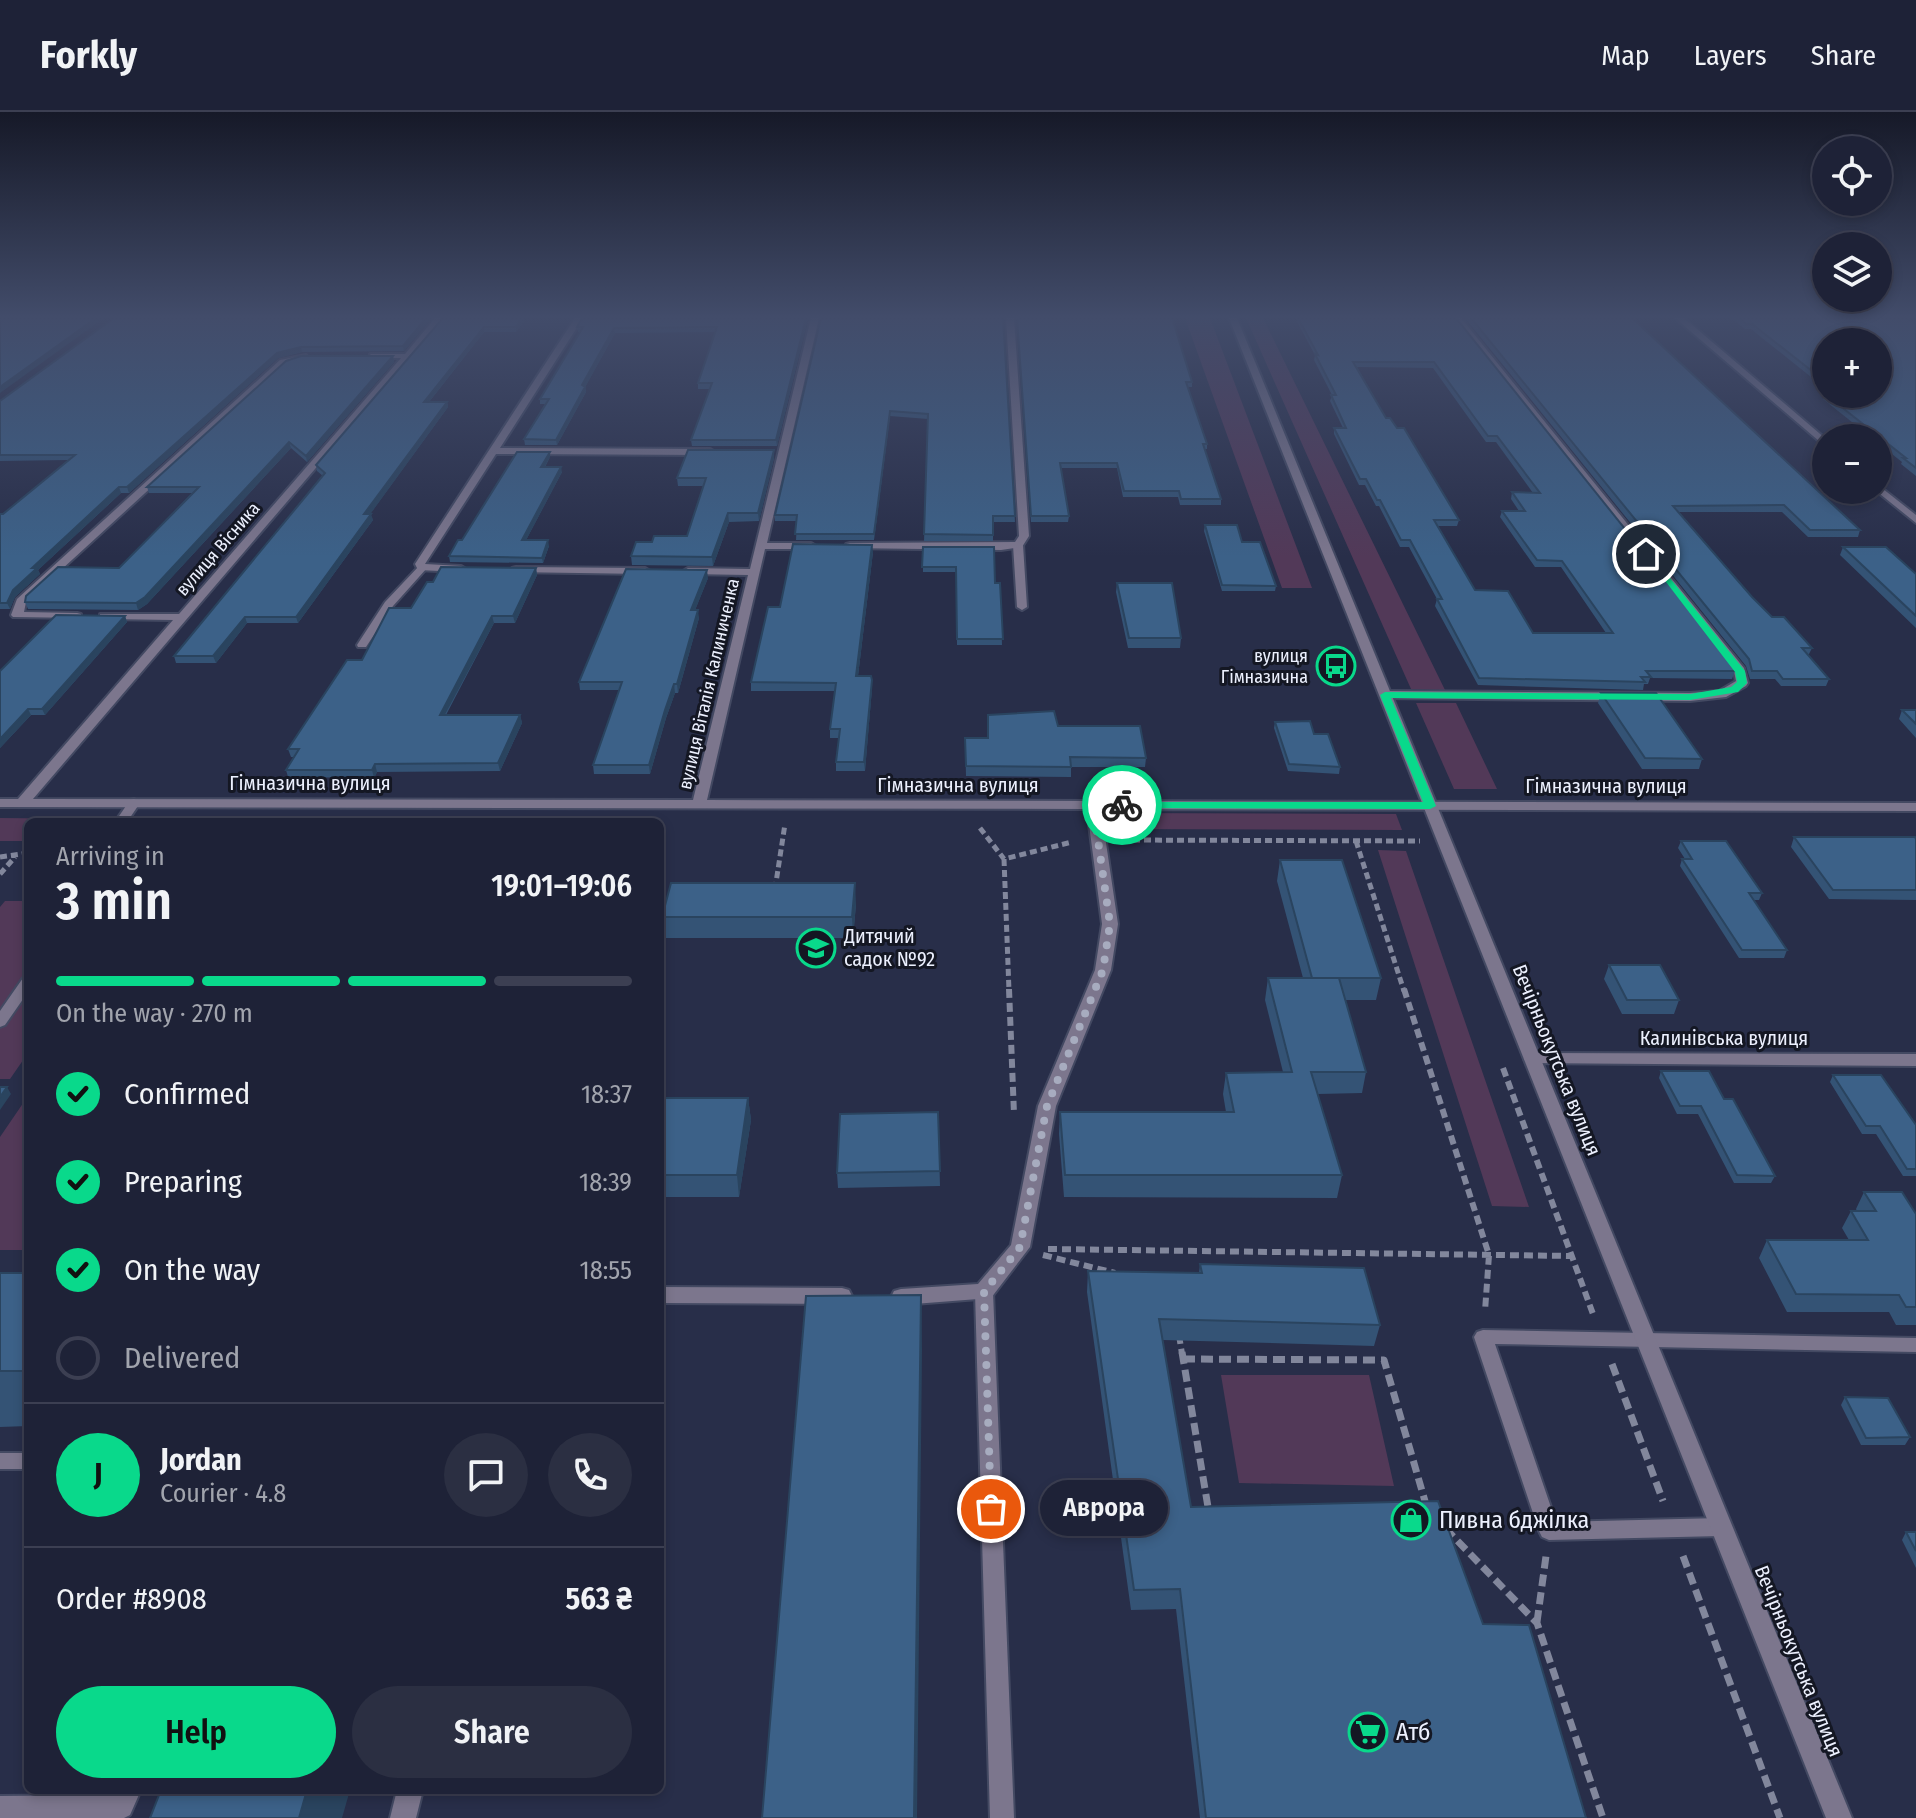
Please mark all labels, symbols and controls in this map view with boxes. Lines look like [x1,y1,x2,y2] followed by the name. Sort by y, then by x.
[40,32,137,78] text: Forkly
[1601,39,1650,72] text: Map
[1694,39,1767,72] text: Layers
[1811,39,1876,72] text: Share
[1812,136,1892,504] map controls
[1812,136,1892,216] button: locate
[1812,232,1892,312] button: layers
[1812,328,1892,408] button: +
[1812,424,1892,504] button: −
[171,498,265,600] street label: вулиця Вісника
[1612,520,1680,588] pin
[1624,532,1668,576] icon: home
[674,576,744,792] street label: вулиця Віталія Калиниченка
[1221,645,1308,688] place label: вулиця Гімназична
[1315,645,1357,687] bus stop icon: вулиця Гімназична
[1082,765,1162,845] courier
[229,771,391,795] street label: Гімназична вулиця
[877,773,1039,797] street label: Гімназична вулиця
[1525,774,1687,798] street label: Гімназична вулиця
[1100,783,1144,827] icon: bike
[56,841,165,872] text: Arriving in
[491,868,632,904] text: 19:01–19:06
[56,870,172,933] text: 3 min
[843,924,935,971] place label: Дитячий садок №92
[795,927,837,969] school or university icon: Дитячий садок №92
[1508,961,1606,1159] street label: Вечірньокутська вулиця
[56,998,253,1029] text: On the way · 270 m
[1640,1026,1808,1050] street label: Калинівська вулиця
[56,1072,100,1116] icon: check
[124,1076,250,1112] text: Confirmed
[581,1079,632,1110] text: 18:37
[56,1160,100,1204] icon: check
[124,1164,242,1200] text: Preparing
[579,1167,632,1198] text: 18:39
[56,1248,100,1292] icon: check
[124,1252,260,1288] text: On the way
[580,1255,632,1286] text: 18:55
[124,1340,240,1376] text: Delivered
[444,1433,528,1517] button: chat
[548,1433,632,1517] button: phone
[160,1442,242,1478] text: Jordan
[94,1457,102,1493] text: J
[957,1475,1025,1543] pin
[160,1478,286,1509] text: Courier · 4.8
[1039,1481,1167,1537] callout: Аврора
[969,1487,1013,1531] icon: bag
[1063,1492,1145,1523] text: Аврора
[1390,1499,1432,1541] shop icon: Пивна бджілка
[1439,1506,1589,1534] place label: Пивна бджілка
[1750,1562,1848,1760] street label: Вечірньокутська вулиця
[56,1581,207,1617] text: Order #8908
[566,1581,632,1617] text: 563 ₴
[56,1686,336,1778] button: Help
[352,1686,632,1778] button: Share
[1347,1711,1389,1753] supermarket icon: Атб
[1396,1718,1430,1746] place label: Атб

